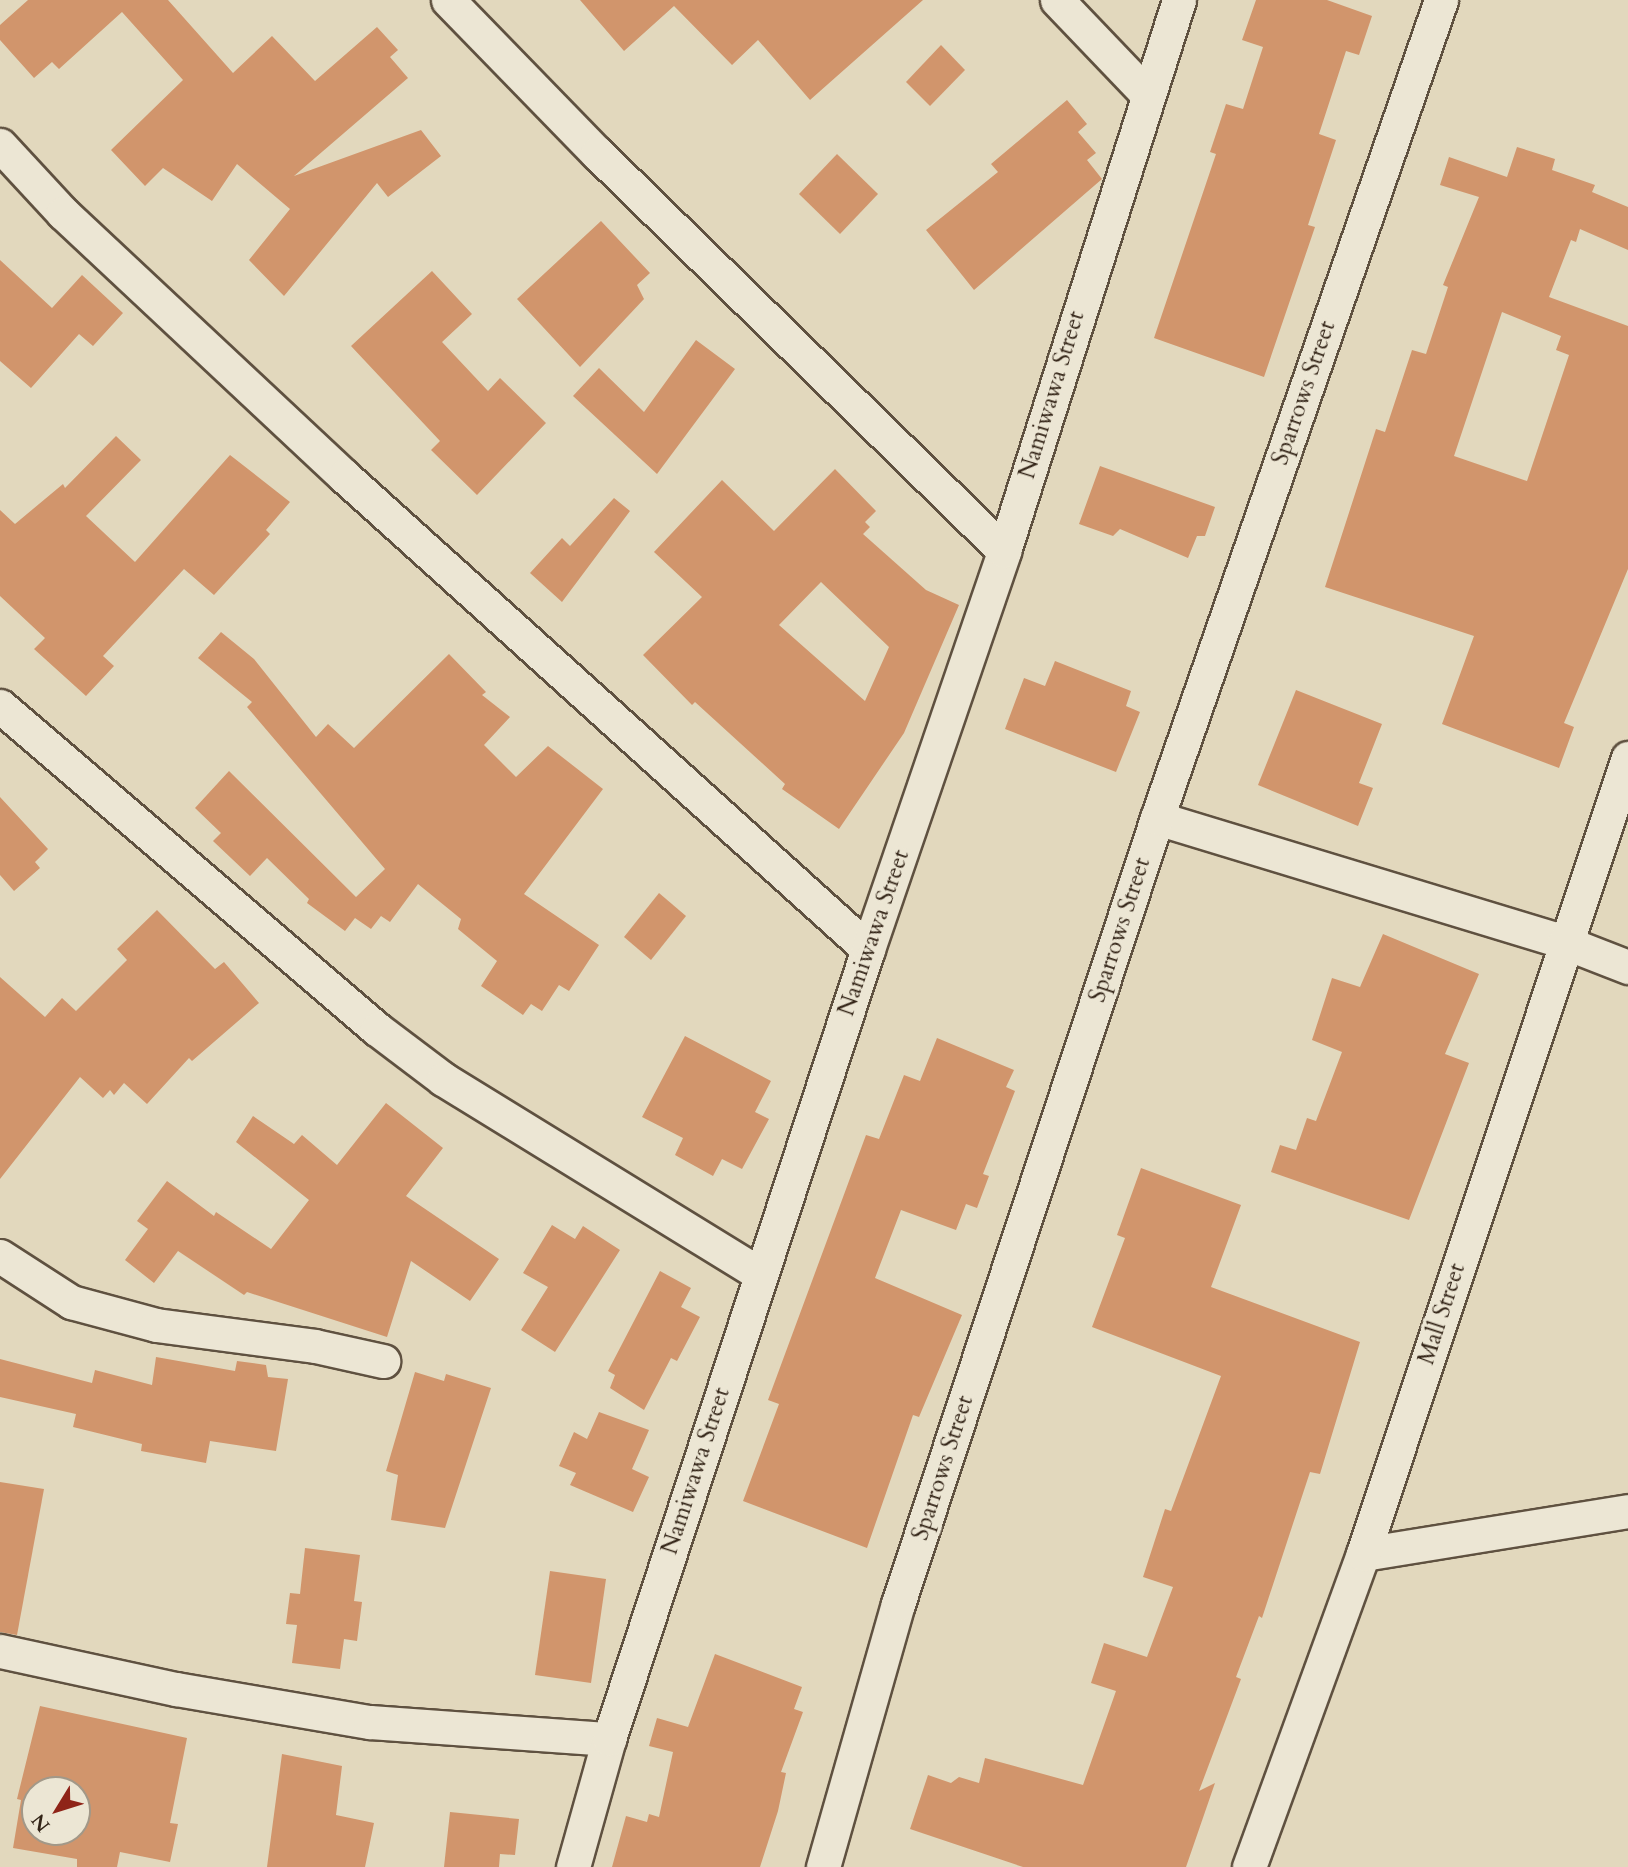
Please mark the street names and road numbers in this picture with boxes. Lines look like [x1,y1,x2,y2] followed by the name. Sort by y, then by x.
[1013,308,1091,482] street label: Namiwawa Street
[1266,317,1342,469] street label: Sparrows Street
[833,846,915,1020] street label: Namiwawa Street
[1084,854,1156,1006] street label: Sparrows Street
[1413,1260,1471,1368] street label: Mall Street
[656,1384,736,1558] street label: Namiwawa Street
[907,1392,979,1544] street label: Sparrows Street

